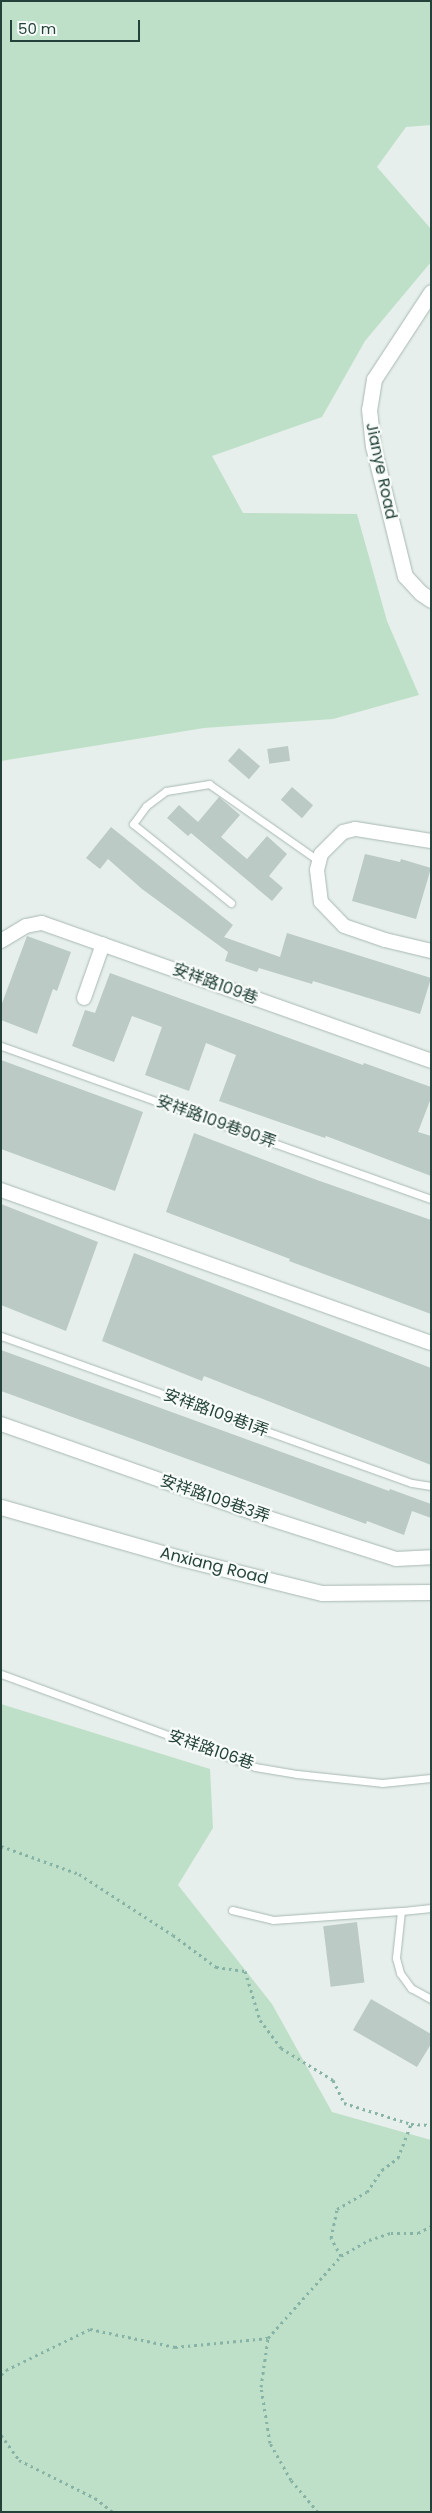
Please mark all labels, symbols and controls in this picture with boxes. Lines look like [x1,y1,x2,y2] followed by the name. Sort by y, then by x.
[12,10,142,42] scale bar
[18,18,56,39] text: 50 m
[361,421,401,521] street label: Jianye Road
[170,960,260,1008] street label: 安祥路109巷
[154,1092,278,1152] street label: 安祥路109巷90弄
[161,1385,271,1441] street label: 安祥路109巷1弄
[158,1471,272,1527] street label: 安祥路109巷3弄
[158,1543,270,1589] street label: Anxiang Road
[166,1726,256,1774] street label: 安祥路106巷

